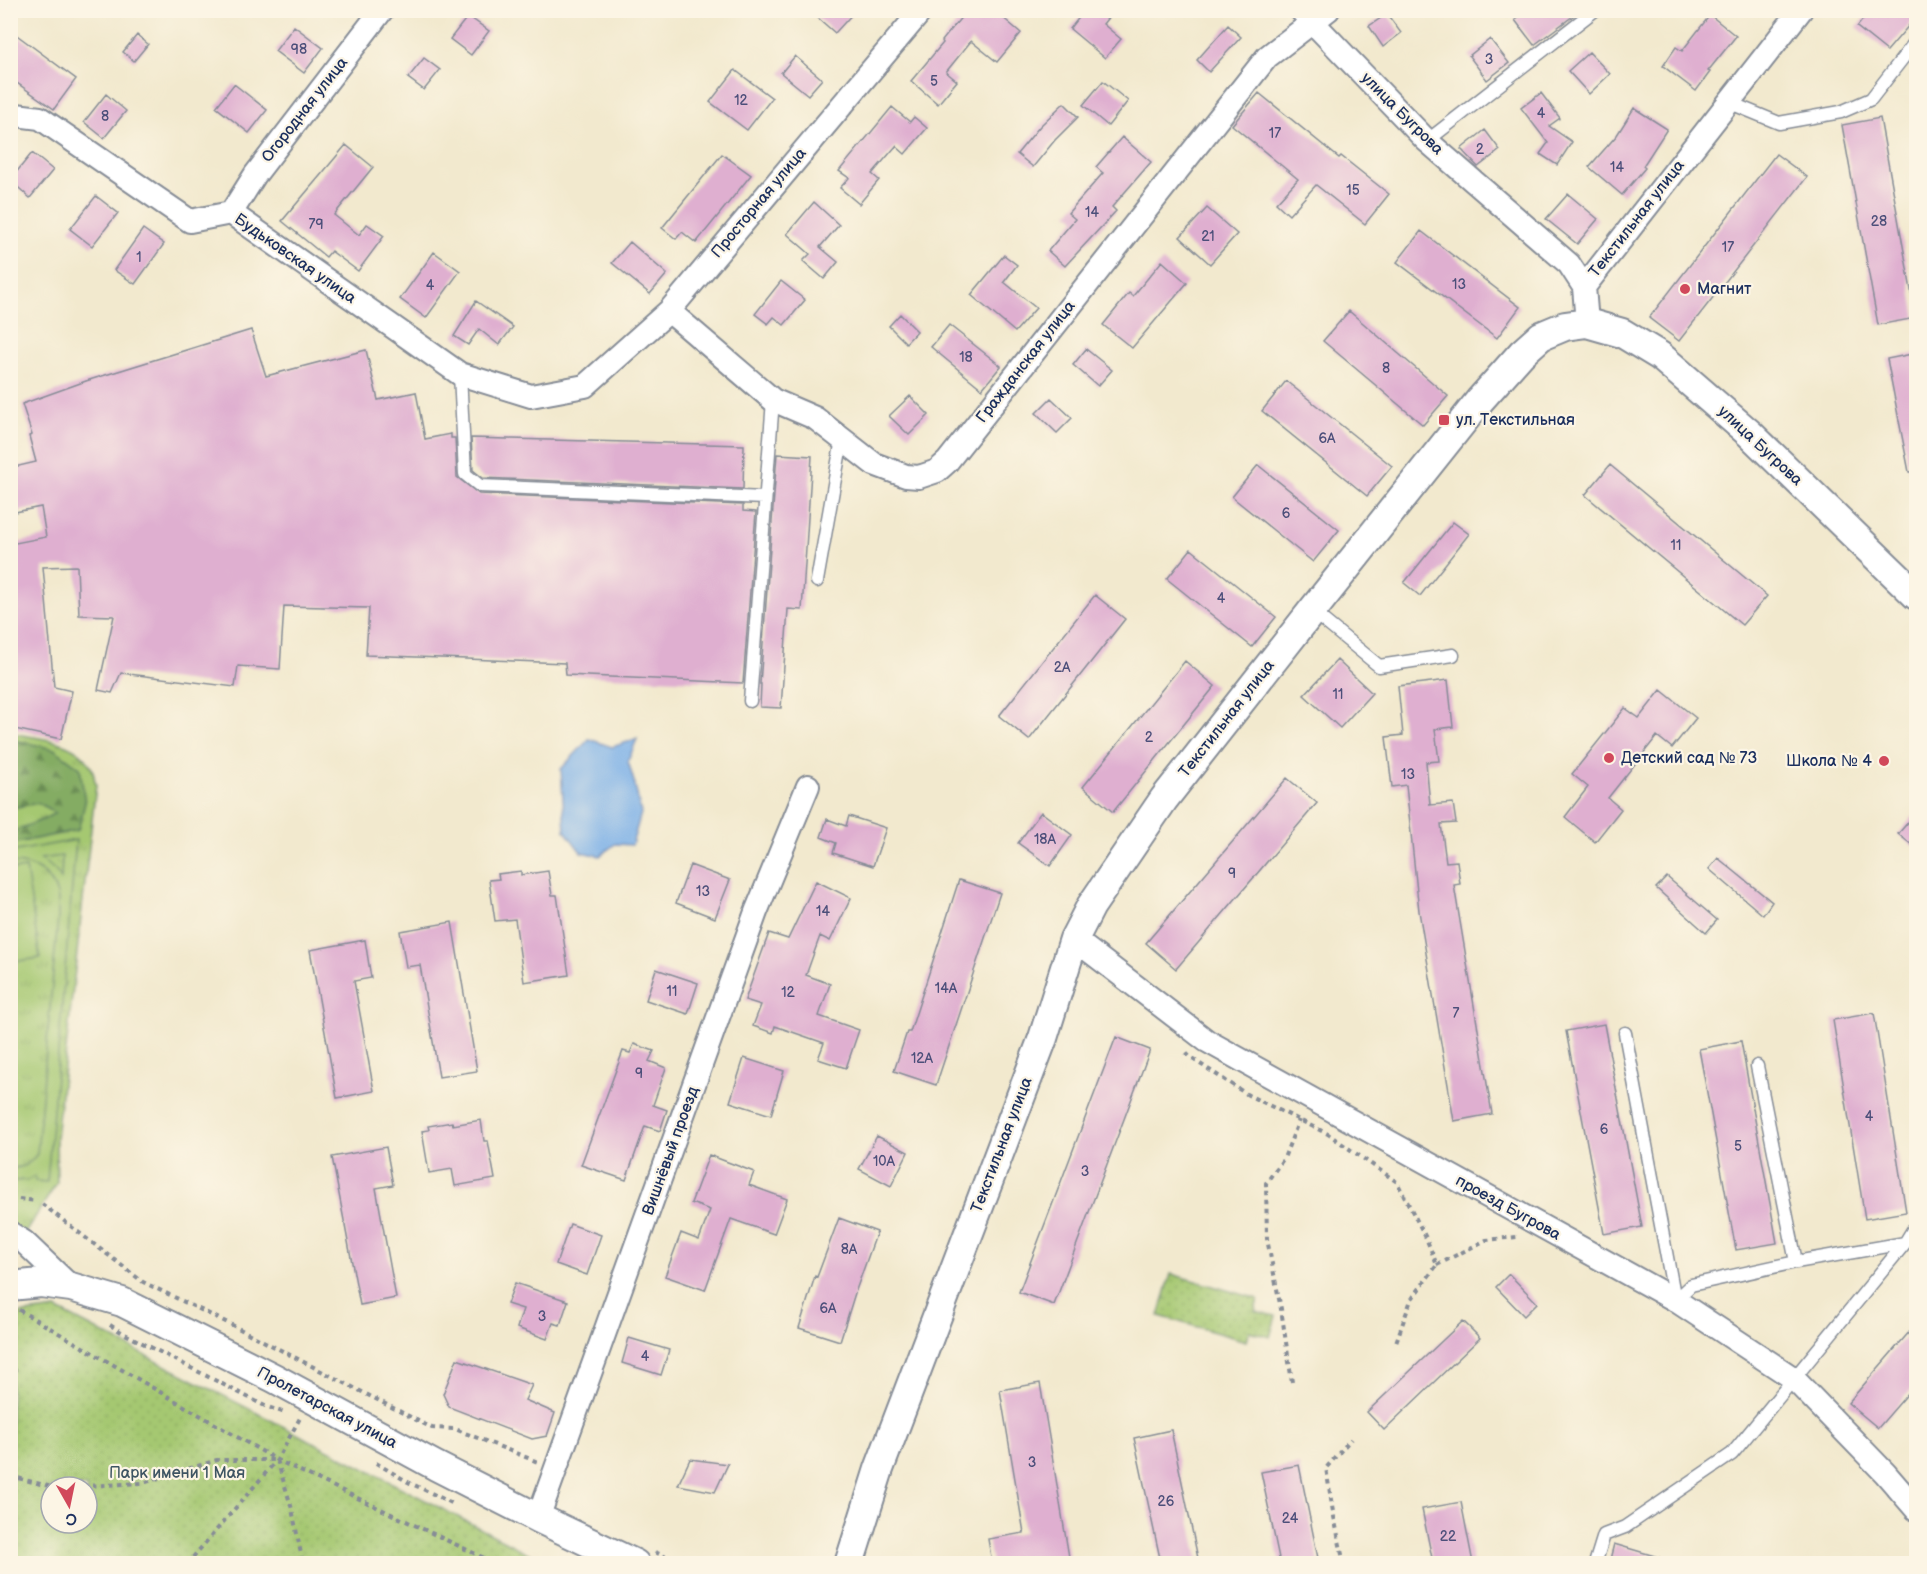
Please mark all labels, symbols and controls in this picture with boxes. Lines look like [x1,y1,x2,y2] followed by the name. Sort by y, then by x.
[291,41,307,58] house number: 98
[1485,51,1493,68] house number: 3
[258,53,352,166] street label: Огородная улица
[1357,69,1447,159] street label: улица Бугрова
[930,73,938,90] house number: 5
[734,92,749,109] house number: 12
[1537,105,1546,122] house number: 4
[101,108,109,125] house number: 8
[1269,125,1281,142] house number: 17
[1476,141,1485,158] house number: 2
[707,144,811,262] street label: Просторная улица
[1585,156,1689,281] street label: Текстильная улица
[1610,159,1624,176] house number: 14
[1346,182,1360,199] house number: 15
[1085,204,1099,221] house number: 14
[231,210,360,308] street label: Будьковская улица
[1871,213,1887,230] house number: 28
[309,216,323,233] house number: 79
[1201,228,1215,245] house number: 21
[1722,239,1734,256] house number: 17
[136,249,142,266] house number: 1
[1452,276,1466,293] house number: 13
[426,277,435,294] house number: 4
[1697,280,1752,299] place label: Магнит
[1678,282,1692,296] marker: Магнит
[972,297,1080,427] street label: Гражданская улица
[959,349,973,366] house number: 18
[1382,360,1390,377] house number: 8
[1714,402,1807,490] street label: улица Бугрова
[1456,411,1575,430] place label: ул. Текстильная
[1437,413,1451,427] marker: ул. Текстильная
[1318,430,1336,447] house number: 6А
[1282,505,1291,522] house number: 6
[1671,537,1681,554] house number: 11
[1217,590,1226,607] house number: 4
[1175,656,1279,781] street label: Текстильная улица
[1054,659,1071,676] house number: 2А
[1333,686,1343,703] house number: 11
[1145,729,1154,746] house number: 2
[1621,749,1757,768] place label: Детский сад № 73
[1602,751,1616,765] marker: Детский сад № 73
[1786,752,1872,771] place label: Школа № 4
[1877,754,1891,768] marker: Школа № 4
[1401,766,1415,783] house number: 13
[1034,831,1057,848] house number: 18А
[1228,865,1236,882] house number: 9
[696,883,710,900] house number: 13
[816,903,830,920] house number: 14
[935,980,958,997] house number: 14А
[667,983,677,1000] house number: 11
[781,984,796,1001] house number: 12
[1453,1005,1460,1022] house number: 7
[911,1050,934,1067] house number: 12А
[635,1065,643,1082] house number: 9
[967,1074,1037,1215] street label: Текстильная улица
[639,1084,703,1218] street label: Вишнёвый проезд
[1865,1108,1874,1125] house number: 4
[1600,1121,1609,1138] house number: 6
[1734,1138,1742,1155] house number: 5
[873,1153,896,1170] house number: 10А
[1081,1163,1089,1180] house number: 3
[1452,1171,1564,1245] street label: проезд Бугрова
[841,1241,858,1258] house number: 8А
[819,1300,837,1317] house number: 6А
[538,1308,546,1325] house number: 3
[641,1348,650,1365] house number: 4
[254,1363,401,1453] street label: Пролетарская улица
[1028,1454,1036,1471] house number: 3
[109,1464,245,1483] park label: Парк имени 1 Мая
[39,1475,99,1535] north arrow
[1158,1493,1175,1510] house number: 26
[64,1508,78,1529] text: С
[1282,1510,1299,1527] house number: 24
[1440,1528,1457,1545] house number: 22

